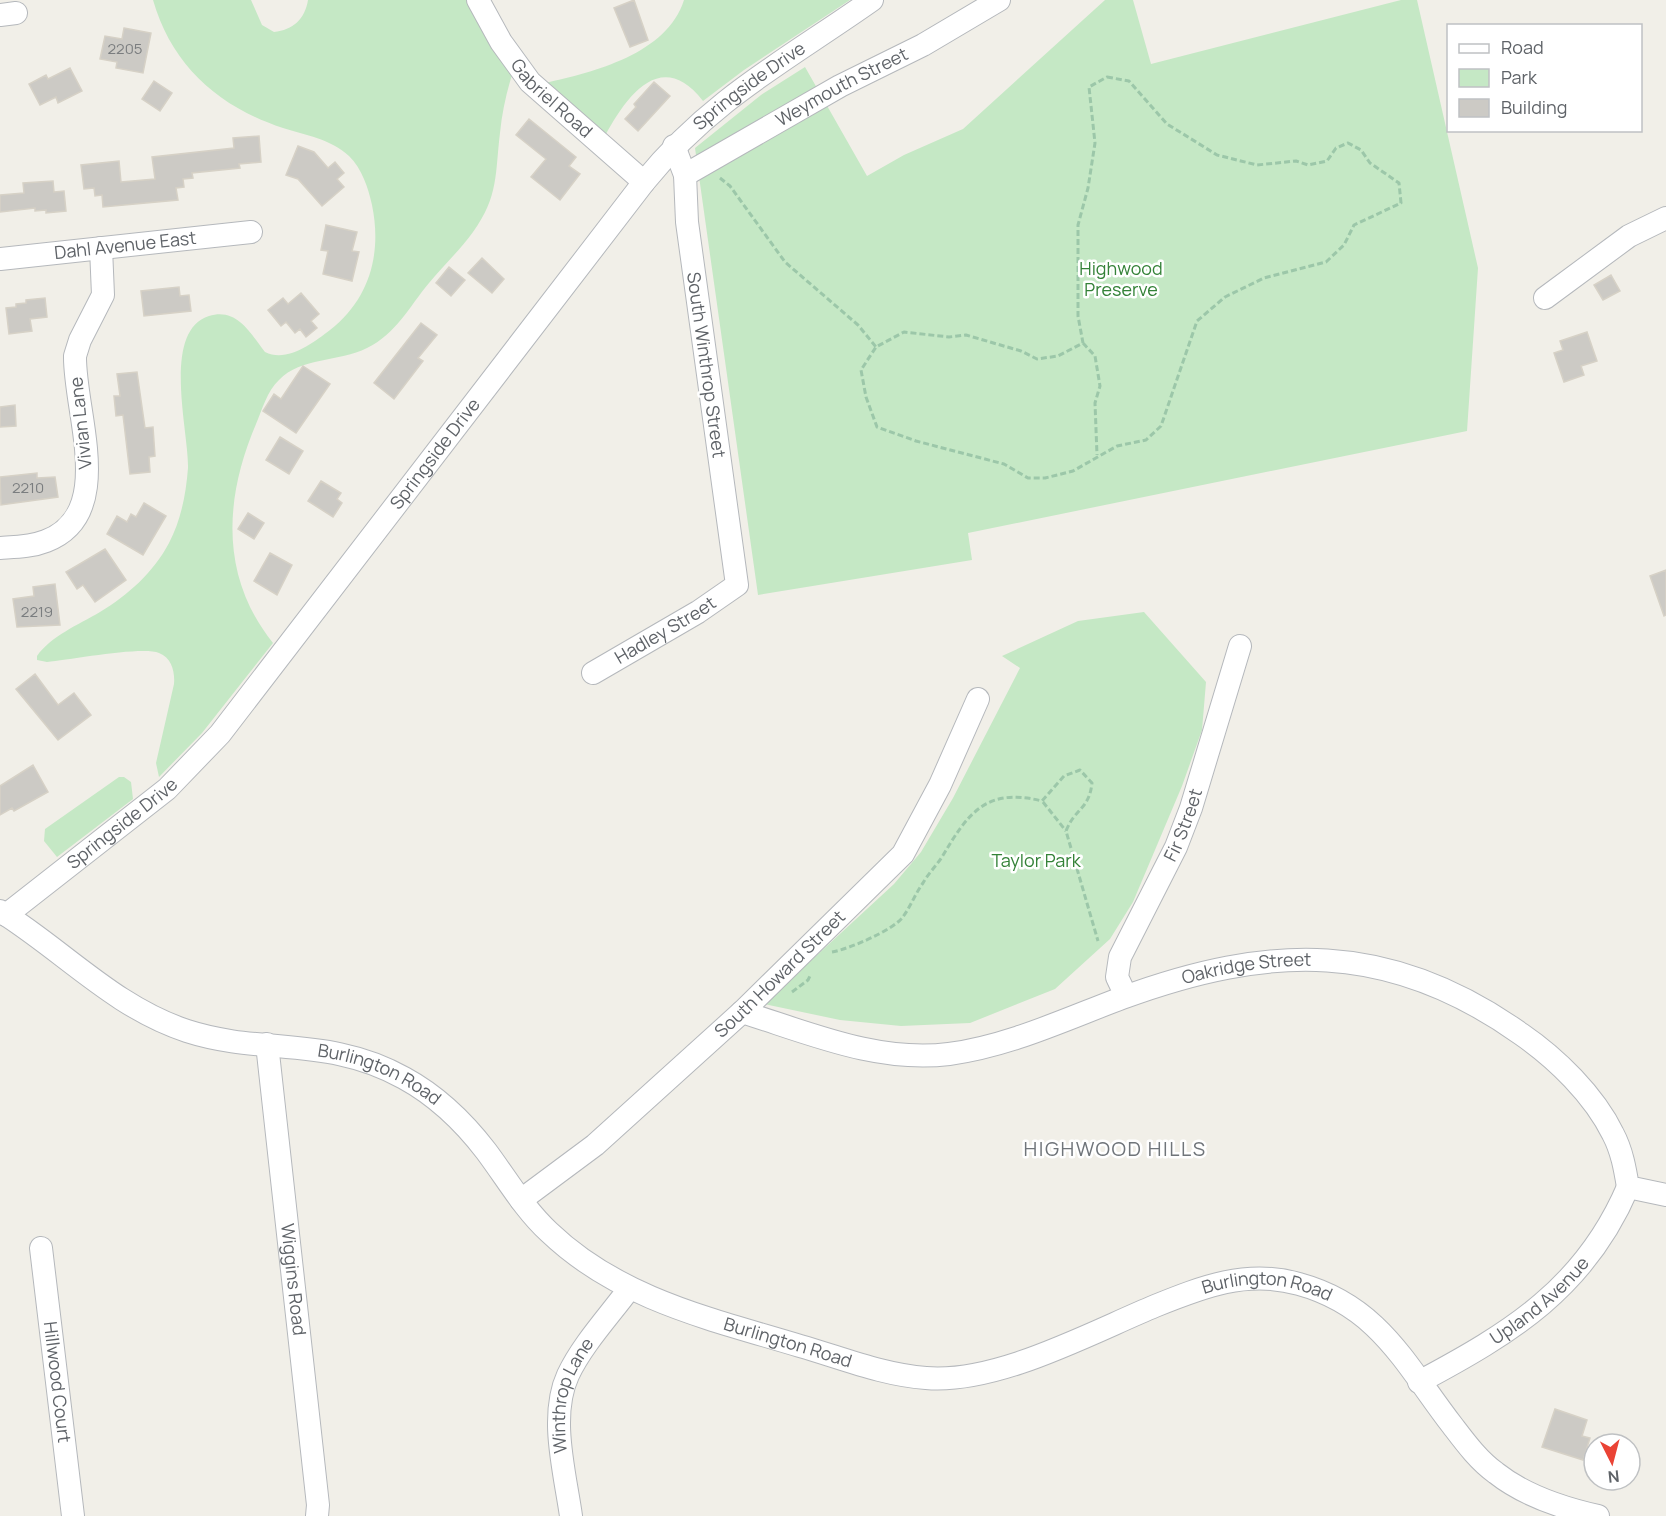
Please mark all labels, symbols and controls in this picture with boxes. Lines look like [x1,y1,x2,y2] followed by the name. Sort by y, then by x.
[1447,24,1642,132] legend
[1501,35,1544,59] text: Road
[687,36,810,135] street label: Springside Drive
[108,38,142,59] house number: 2205
[771,41,912,131] street label: Weymouth Street
[506,53,598,143] street label: Gabriel Road
[1501,65,1538,89] text: Park
[1501,95,1567,119] text: Building
[53,225,197,264] street label: Dahl Avenue East
[1079,256,1163,301] park label: Highwood Preserve
[682,270,732,459] street label: South Winthrop Street
[63,376,97,470] street label: Vivian Lane
[384,393,485,514] street label: Springside Drive
[12,477,44,498] house number: 2210
[610,590,720,669] street label: Hadley Street
[21,601,53,622] house number: 2219
[62,772,182,874] street label: Springside Drive
[1158,785,1207,865] street label: Fir Street
[991,848,1082,872] park label: Taylor Park
[709,904,850,1042] street label: South Howard Street
[1179,947,1311,989] street label: Oakridge Street
[316,1037,446,1110] street label: Burlington Road
[1024,1135,1206,1162] district label: HIGHWOOD HILLS
[276,1222,312,1337] street label: Wiggins Road
[1485,1251,1594,1350] street label: Upland Avenue
[1199,1265,1336,1306] street label: Burlington Road
[721,1311,855,1372] street label: Burlington Road
[39,1320,77,1444] street label: Hillwood Court
[546,1332,598,1455] street label: Winthrop Lane
[1582,1432,1642,1492] north arrow
[1607,1465,1620,1488] text: N

